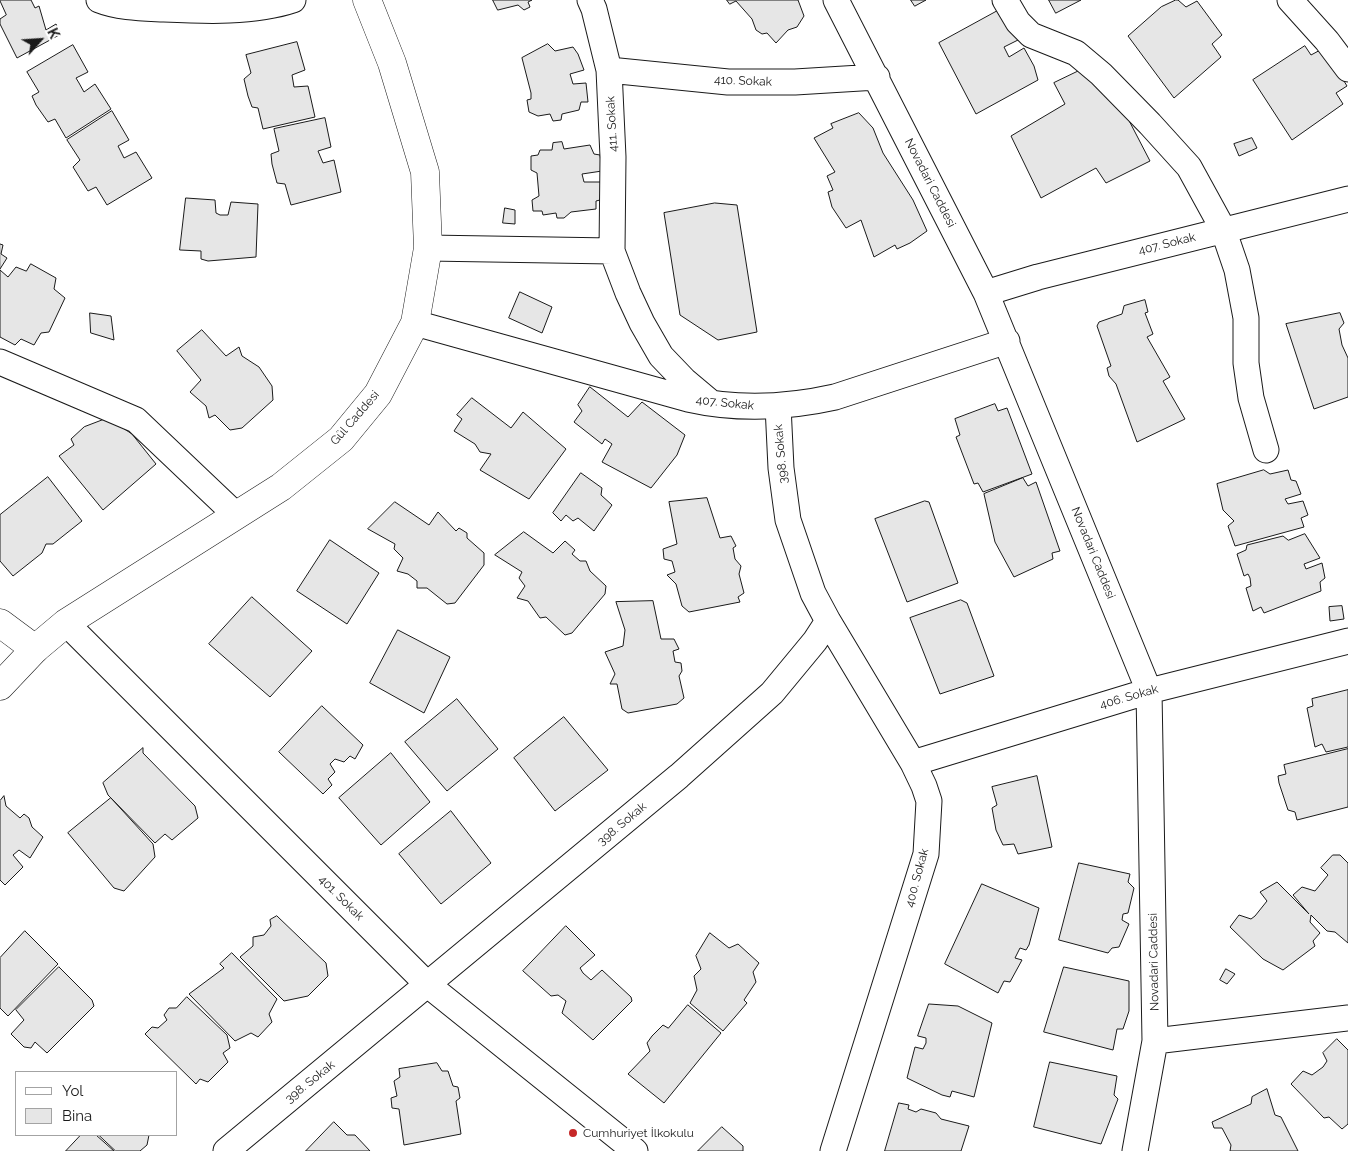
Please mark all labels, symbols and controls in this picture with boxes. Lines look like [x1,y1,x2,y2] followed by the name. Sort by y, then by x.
[15,15,65,65] north arrow
[44,26,63,41] text: K
[714,73,772,89] street label: 410. Sokak
[603,96,621,152] street label: 411. Sokak
[901,136,959,230] street label: Novadari Caddesi
[1137,230,1197,258] street label: 407. Sokak
[328,388,382,448] street label: Gül Caddesi
[695,393,755,413] street label: 407. Sokak
[771,424,791,484] street label: 398. Sokak
[1068,505,1118,601] street label: Novadari Caddesi
[1098,682,1160,712] street label: 406. Sokak
[595,799,649,849] street label: 398. Sokak
[902,847,932,909] street label: 400. Sokak
[315,872,367,924] street label: 401. Sokak
[1146,913,1162,1011] street label: Novadari Caddesi
[282,1058,338,1106] street label: 398. Sokak
[15,1071,178,1136] legend
[62,1082,83,1100] text: Yol
[62,1107,92,1125] text: Bina
[583,1126,694,1140] place label: Cumhuriyet İlkokulu
[567,1127,579,1139] marker: Cumhuriyet İlkokulu

